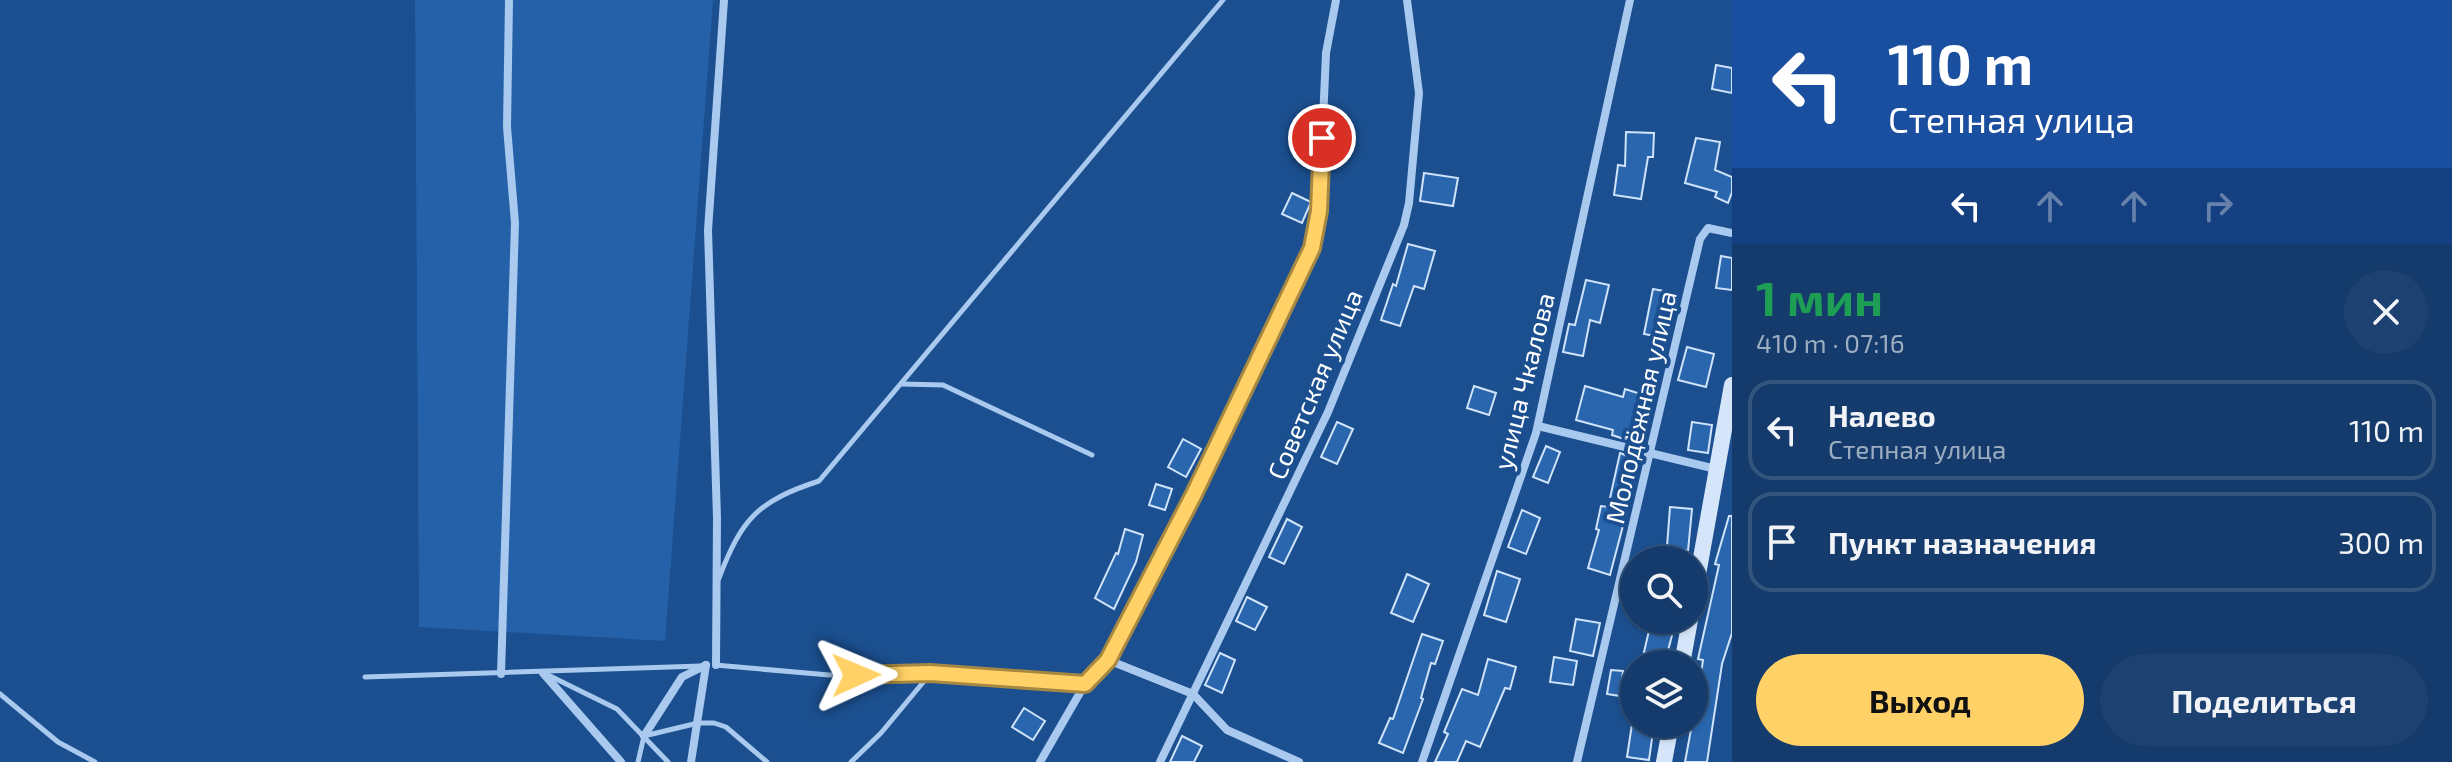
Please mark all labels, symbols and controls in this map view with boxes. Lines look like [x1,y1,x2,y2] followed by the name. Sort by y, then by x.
[1888,29,2033,96] text: 110 m
[1756,32,1860,136] icon: left
[1888,97,2135,140] text: Степная улица
[1288,104,1356,172] pin
[1300,116,1344,160] icon: arrive
[1944,184,1988,228] icon: left
[2028,184,2072,228] icon: ahead
[2112,184,2156,228] icon: ahead
[2196,184,2240,228] icon: right
[1756,268,1883,326] text: 1 мин
[2344,270,2428,354] button: close
[1260,284,1369,484] street label: Советская улица
[1598,288,1683,527] street label: Молодёжная улица
[1486,289,1561,473] street label: улица Чкалова
[1756,327,1905,358] text: 410 m · 07:16
[1828,397,1936,433] text: Налево
[1760,408,1804,452] icon: left
[2349,412,2424,448] text: 110 m
[1828,433,2006,464] text: Степная улица
[1760,520,1804,564] icon: arrive
[1828,524,2096,560] text: Пункт назначения
[2338,524,2424,560] text: 300 m
[1620,546,1708,738] map controls
[1620,546,1708,634] button: search
[814,633,898,717] position arrow
[1620,650,1708,738] button: layers
[1756,654,2084,746] button: Выход
[2100,654,2428,746] button: Поделиться

